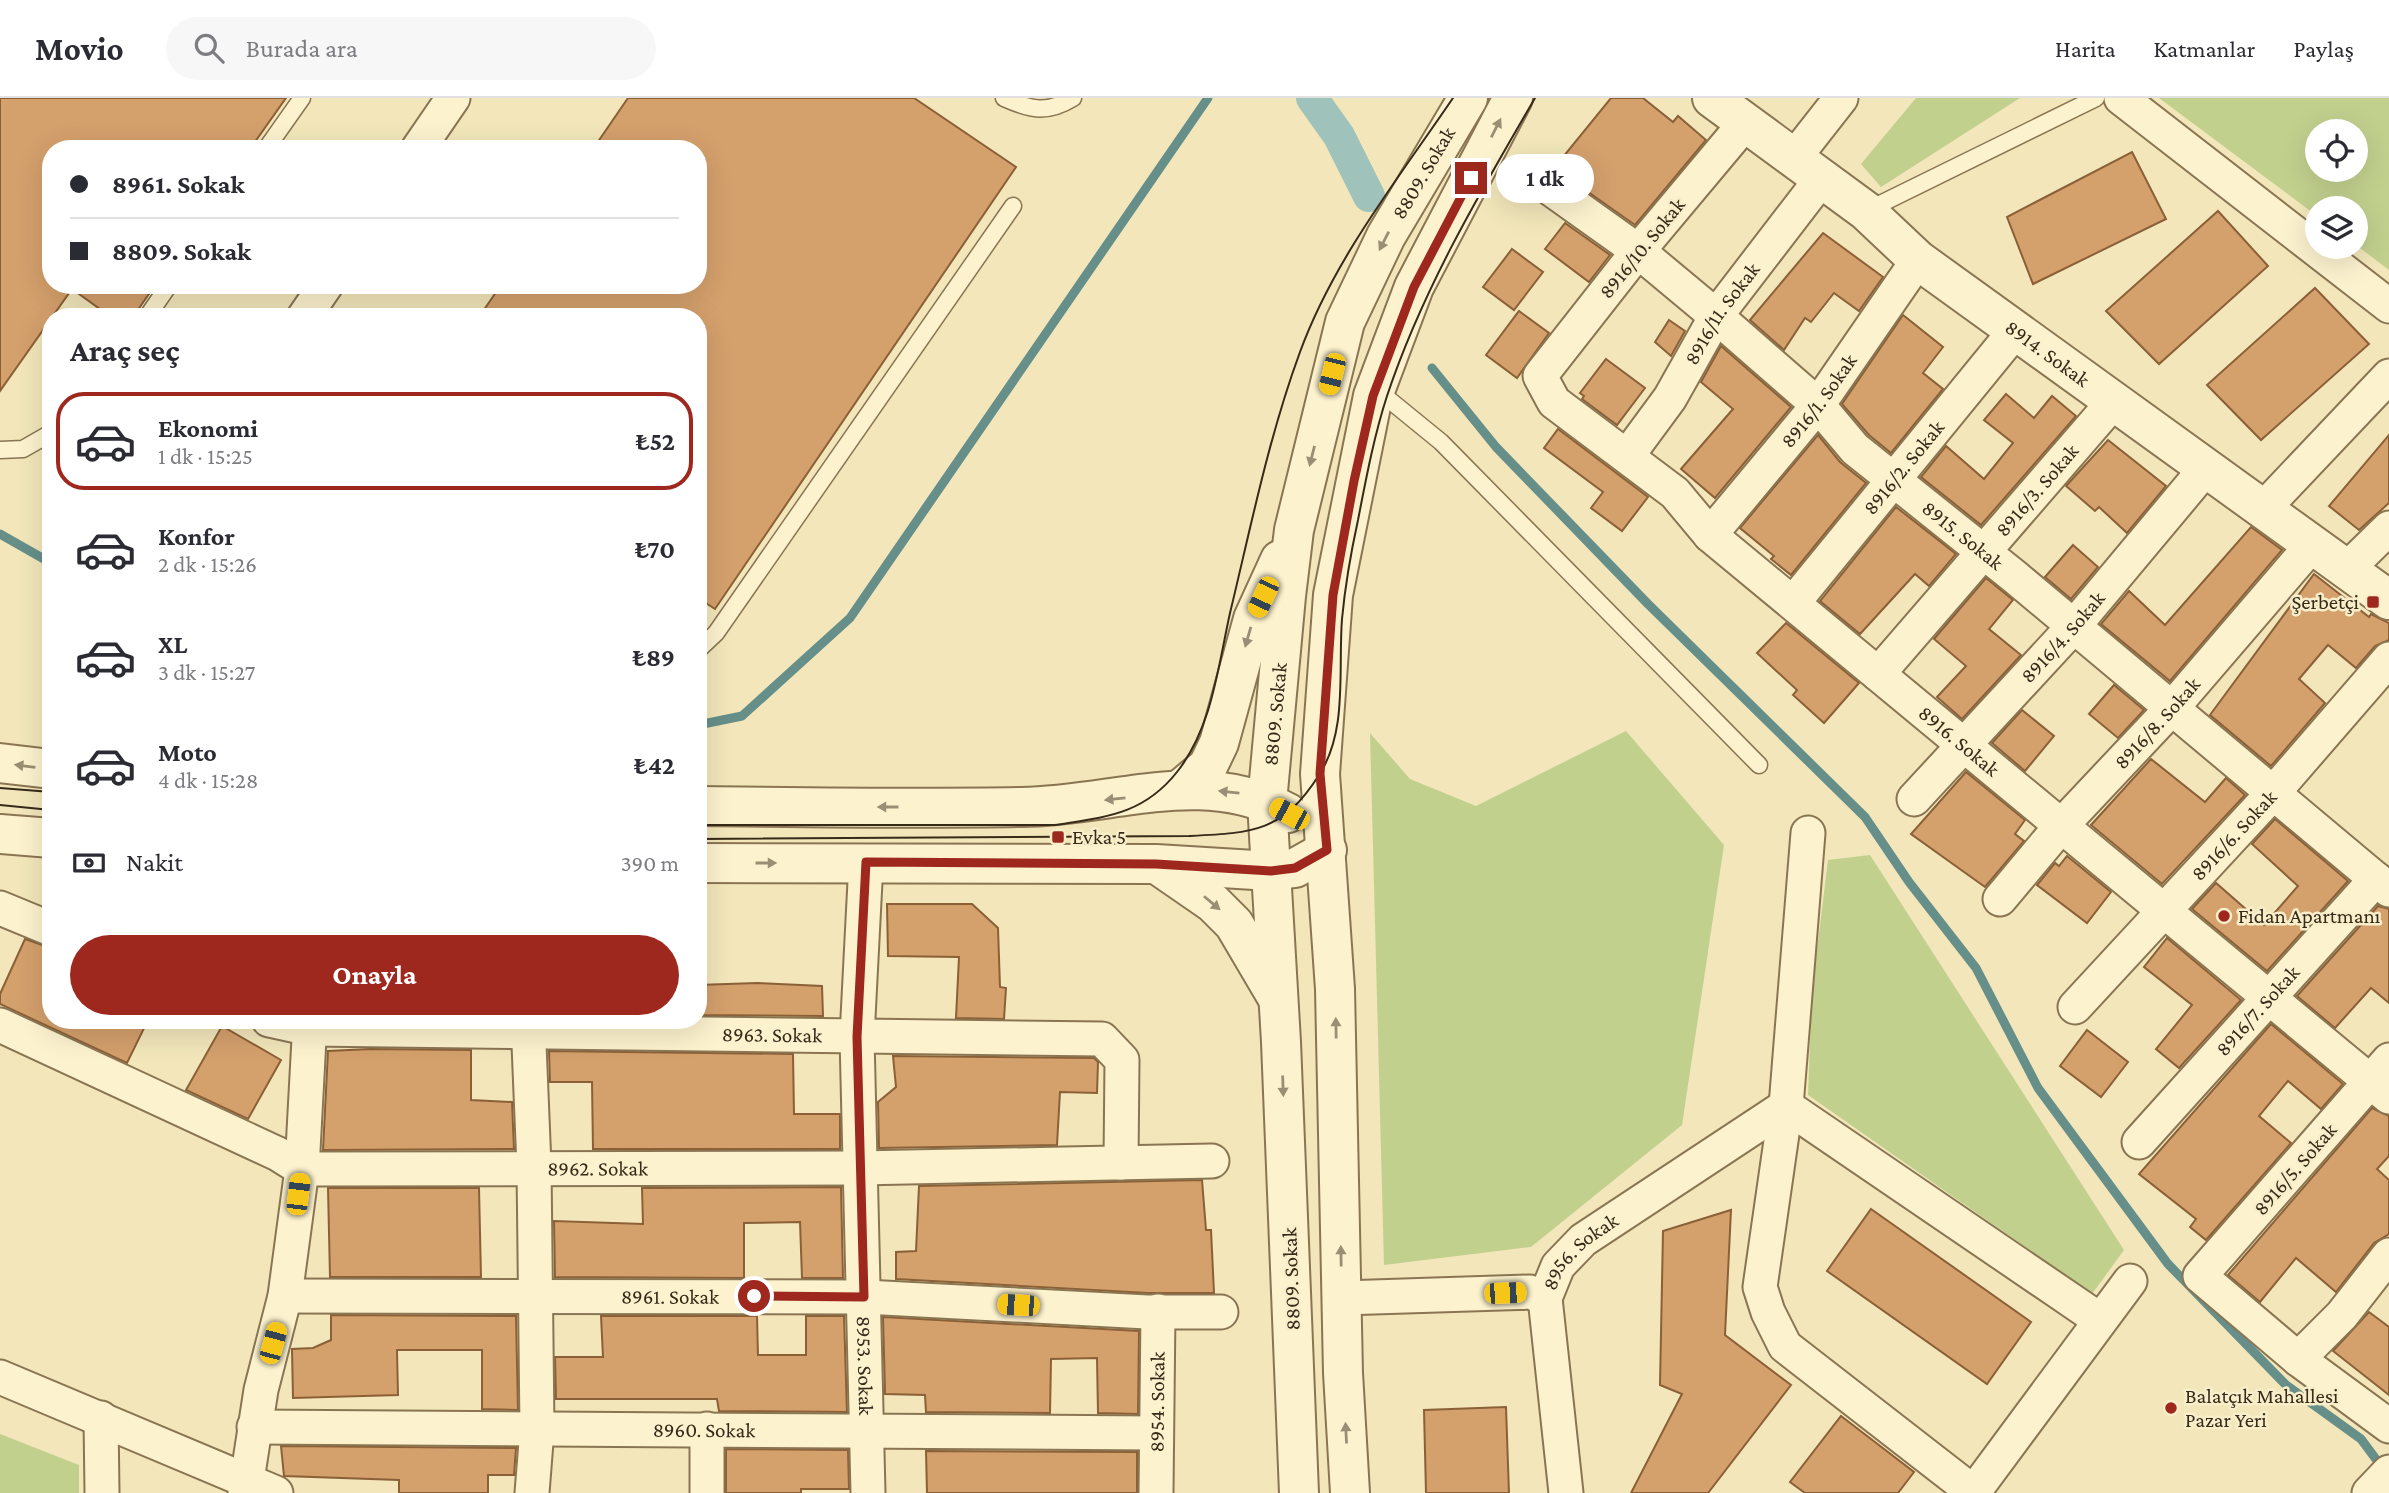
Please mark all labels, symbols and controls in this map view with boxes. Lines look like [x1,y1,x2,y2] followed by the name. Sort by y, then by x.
[166,17,656,80] search box
[190,29,228,67] icon: search
[35,30,124,67] text: Movio
[246,34,358,63] text: Burada ara
[2055,35,2116,62] text: Harita
[2154,35,2255,62] text: Katmanlar
[2293,35,2354,62] text: Paylaş
[1490,118,1502,138] one-way arrow
[2305,119,2368,259] map controls
[2305,119,2368,182] button: locate
[1387,122,1460,223] street label: 8809. Sokak
[1496,154,1594,202] callout: 1 dk
[1455,162,1487,194] route end
[1526,165,1564,191] text: 1 dk
[112,170,245,199] text: 8961. Sokak
[1594,193,1690,303] street label: 8916/10. Sokak
[2305,196,2368,259] button: layers
[1378,231,1389,251] one-way arrow
[112,237,251,266] text: 8809. Sokak
[1679,258,1765,369] street label: 8916/11. Sokak
[2001,315,2094,392] street label: 8914. Sokak
[70,332,180,368] text: Araç seç
[1776,349,1862,452] street label: 8916/1. Sokak
[1317,351,1348,397] car
[74,410,137,473] icon: car
[158,414,258,443] text: Ekonomi
[1858,415,1949,519] street label: 8916/2. Sokak
[636,427,675,456] text: ₺52
[1990,439,2083,541] street label: 8916/3. Sokak
[158,443,253,469] text: 1 dk · 15:25
[1306,445,1317,467] one-way arrow
[1917,496,2008,575] street label: 8915. Sokak
[74,518,137,581] icon: car
[158,522,235,551] text: Konfor
[635,535,675,564] text: ₺70
[158,551,257,577] text: 2 dk · 15:26
[1245,574,1282,620] car
[2016,586,2110,688] street label: 8916/4. Sokak
[2292,590,2360,614] place label: Şerbetçi
[2365,594,2381,610] marker: Şerbetçi
[74,626,137,689] icon: car
[1242,627,1252,648] one-way arrow
[158,630,187,659] text: XL
[632,643,675,672] text: ₺89
[158,659,255,685] text: 3 dk · 15:27
[1258,662,1292,767] street label: 8809. Sokak
[2109,672,2205,774] street label: 8916/8. Sokak
[1914,701,2004,782] street label: 8916. Sokak
[74,734,137,797] icon: car
[158,738,217,767] text: Moto
[634,751,675,780] text: ₺42
[14,760,36,771] one-way arrow
[158,767,258,793] text: 4 dk · 15:28
[2186,785,2282,885] street label: 8916/6. Sokak
[1218,786,1240,797] one-way arrow
[1104,793,1126,804] one-way arrow
[1266,795,1313,833] car
[877,801,899,813] one-way arrow
[1072,825,1126,849] place label: Evka 5
[1050,829,1066,845] marker: Evka 5
[70,844,108,882] icon: cash
[126,848,183,877] text: Nakit
[621,850,679,876] text: 390 m
[756,857,778,869] one-way arrow
[1202,896,1220,911] one-way arrow
[2238,904,2381,928] place label: Fidan Apartmanı
[2216,908,2232,924] marker: Fidan Apartmanı
[70,935,679,1015] button: Onayla
[2211,960,2304,1061] street label: 8916/7. Sokak
[1330,1017,1342,1039] one-way arrow
[722,1022,822,1047] street label: 8963. Sokak
[1277,1076,1288,1098] one-way arrow
[2248,1118,2342,1220] street label: 8916/5. Sokak
[547,1156,648,1181] street label: 8962. Sokak
[286,1172,311,1216] car
[1537,1208,1623,1294] street label: 8956. Sokak
[1277,1227,1305,1331] street label: 8809. Sokak
[1335,1245,1347,1267] one-way arrow
[738,1280,770,1312] route start
[1484,1282,1527,1304] car
[621,1285,719,1309] street label: 8961. Sokak
[997,1293,1040,1317] car
[852,1316,878,1416] street label: 8953. Sokak
[258,1320,289,1366] car
[1144,1351,1170,1453] street label: 8954. Sokak
[2185,1384,2339,1432] place label: Balatçık Mahallesi Pazar Yeri
[2163,1400,2179,1416] marker: Balatçık Mahallesi Pazar Yeri
[653,1418,755,1442] street label: 8960. Sokak
[1340,1422,1351,1444] one-way arrow

